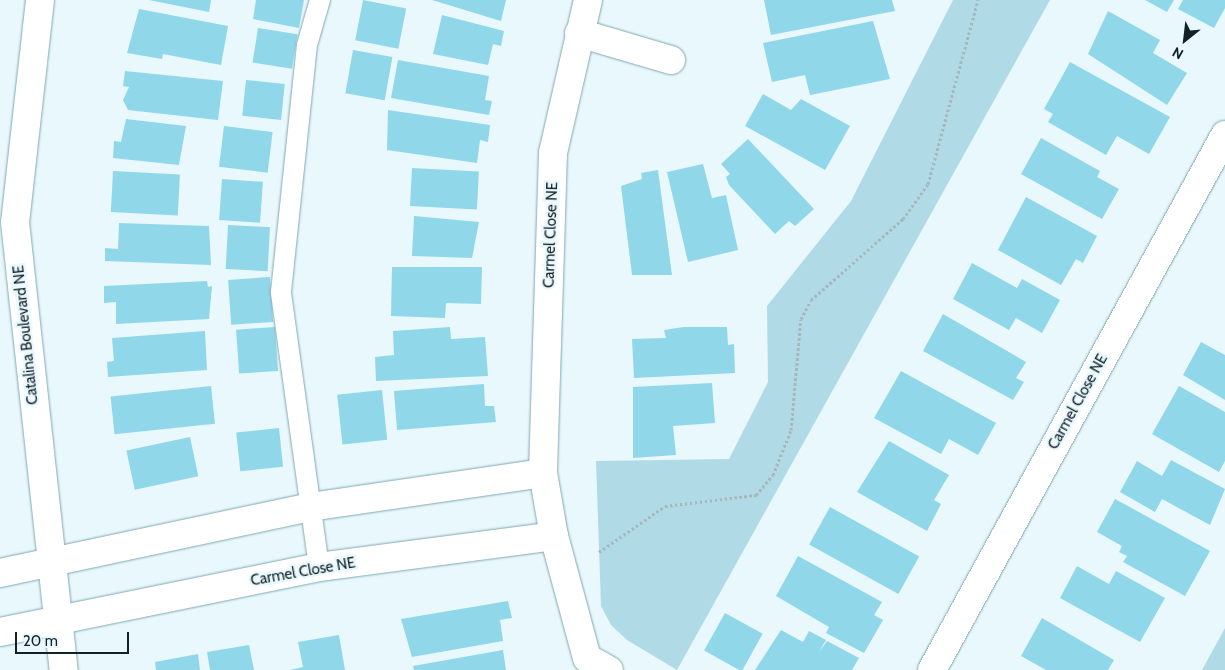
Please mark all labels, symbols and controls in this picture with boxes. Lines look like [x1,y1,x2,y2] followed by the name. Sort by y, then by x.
[1160,15,1210,65] north arrow
[1169,43,1186,63] text: N
[540,182,562,288] street label: Carmel Close NE
[10,264,42,406] street label: Catalina Boulevard NE
[1044,351,1112,453] street label: Carmel Close NE
[249,554,357,590] street label: Carmel Close NE
[18,622,131,654] scale bar
[23,632,58,650] text: 20 m

